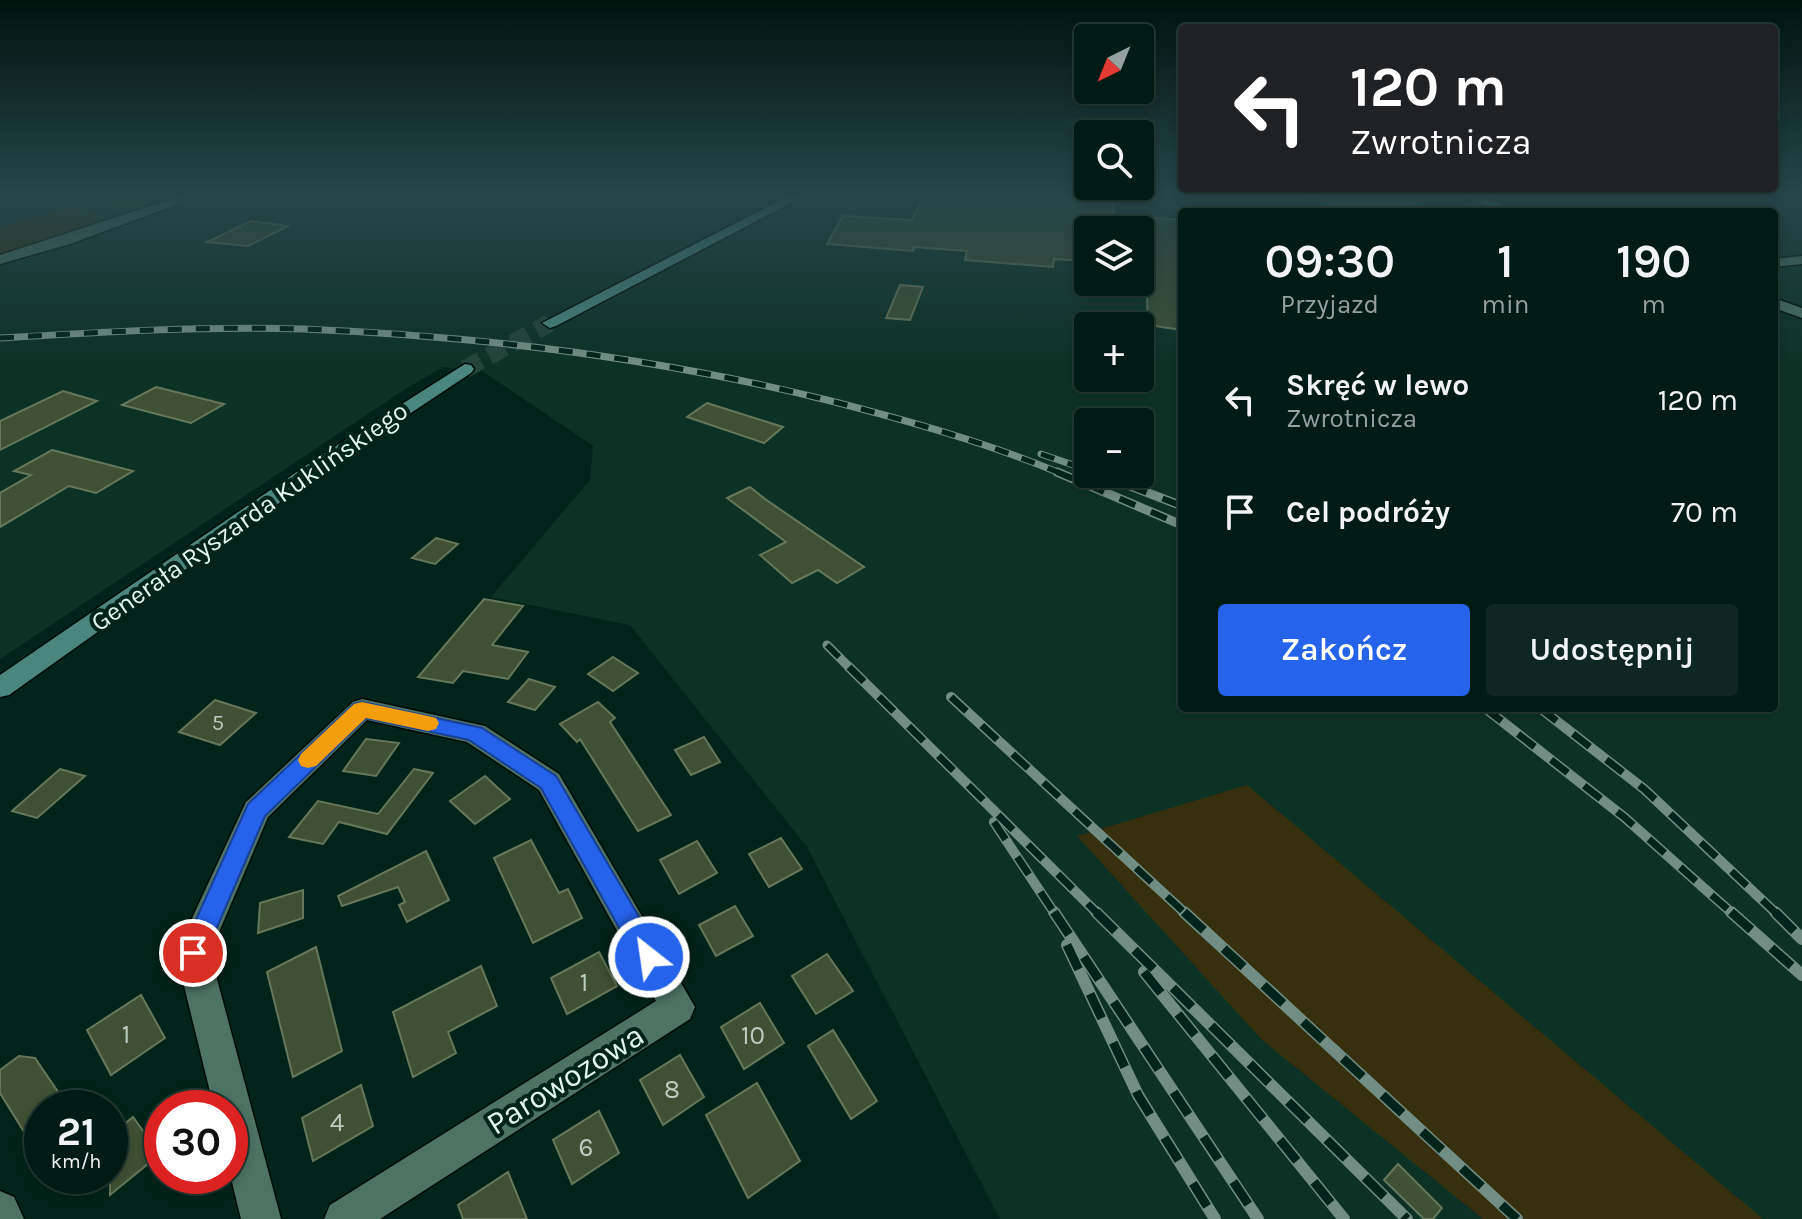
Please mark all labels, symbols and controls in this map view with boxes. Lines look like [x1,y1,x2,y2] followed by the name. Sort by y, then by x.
[1074,24,1154,104] north arrow
[1074,24,1154,488] map controls
[1350,54,1507,119] text: 120 m
[1218,56,1322,160] icon: left
[1074,120,1154,200] button: search
[1350,121,1532,163] text: Zwrotnicza
[1074,216,1154,296] button: layers
[1265,233,1395,289] text: 09:30
[1497,233,1514,289] text: 1
[1616,233,1691,289] text: 190
[1281,289,1379,320] text: Przyjazd
[1482,289,1529,320] text: min
[1642,289,1666,320] text: m
[1074,312,1154,392] button: +
[1286,367,1469,403] text: Skręć w lewo
[1218,378,1262,422] icon: left
[1658,382,1738,418] text: 120 m
[85,395,414,638] street label: Generała Ryszarda Kuklińskiego
[1286,403,1417,434] text: Zwrotnicza
[1074,408,1154,488] button: −
[1218,490,1262,534] icon: arrive
[1286,494,1450,530] text: Cel podróży
[1671,494,1738,530] text: 70 m
[1218,604,1470,696] button: Zakończ
[1486,604,1738,696] button: Udostępnij
[212,710,224,736] house number: 5
[607,915,691,999] position arrow
[159,919,227,987] pin
[171,931,215,975] icon: arrive
[580,967,588,998] house number: 1
[480,1016,651,1142] street label: Parowozowa
[122,1019,130,1050] house number: 1
[741,1020,765,1051] house number: 10
[664,1074,680,1105] house number: 8
[144,1090,248,1194] speed limit sign: 30
[330,1107,344,1138] house number: 4
[57,1108,95,1155] text: 21
[579,1132,593,1163] house number: 6
[51,1150,101,1173] text: km/h

